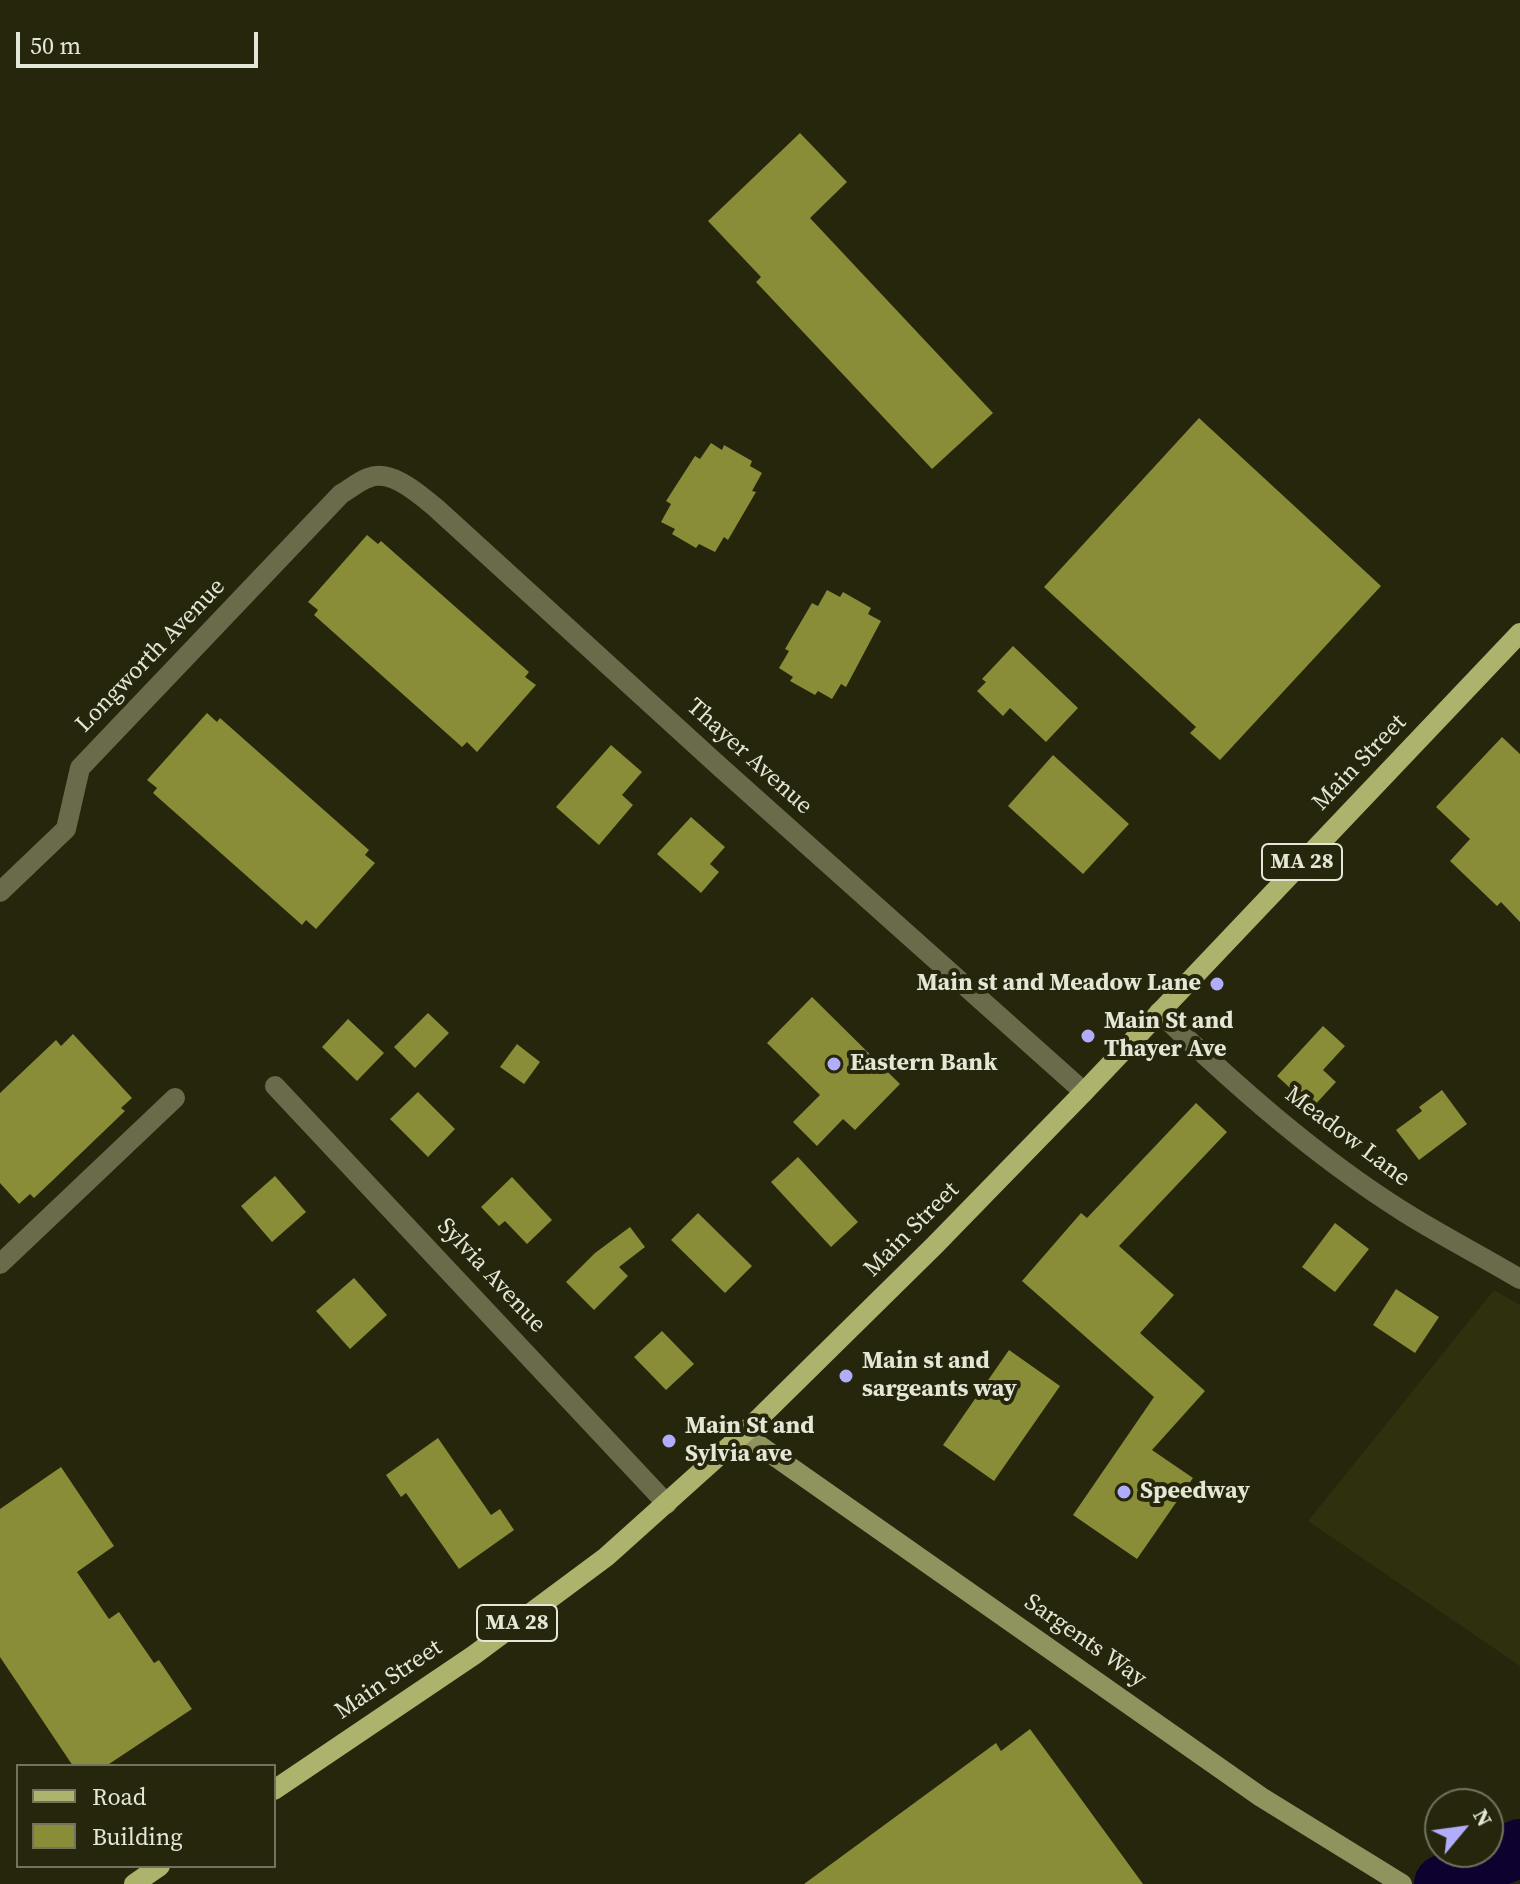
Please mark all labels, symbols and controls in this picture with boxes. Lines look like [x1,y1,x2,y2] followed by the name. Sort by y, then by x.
[20,16,262,66] scale bar
[30,29,81,62] text: 50 m
[70,573,232,739] street label: Longworth Avenue
[680,693,818,821] street label: Thayer Avenue
[1307,709,1413,817] street label: Main Street
[1262,844,1342,880] road number: MA 28
[917,970,1201,998] place label: Main st and Meadow Lane
[1208,975,1226,993] marker: Main st and Meadow Lane
[1104,1008,1233,1064] place label: Main St and Thayer Ave
[1079,1027,1097,1045] marker: Main St and Thayer Ave
[850,1050,998,1078] place label: Eastern Bank
[825,1055,843,1073] marker: Eastern Bank
[1279,1081,1415,1193] street label: Meadow Lane
[858,1176,966,1284] street label: Main Street
[431,1213,551,1339] street label: Sylvia Avenue
[862,1348,1017,1404] place label: Main st and sargeants way
[837,1367,855,1385] marker: Main st and sargeants way
[685,1413,814,1469] place label: Main St and Sylvia ave
[660,1432,678,1450] marker: Main St and Sylvia ave
[1140,1478,1250,1506] place label: Speedway
[1115,1483,1133,1501] marker: Speedway
[1018,1588,1152,1694] street label: Sargents Way
[477,1605,557,1641] road number: MA 28
[330,1634,448,1726] street label: Main Street
[16,1764,276,1868] legend
[92,1780,146,1813] text: Road
[1424,1788,1504,1868] north arrow
[1466,1803,1500,1832] text: N
[92,1820,183,1853] text: Building

